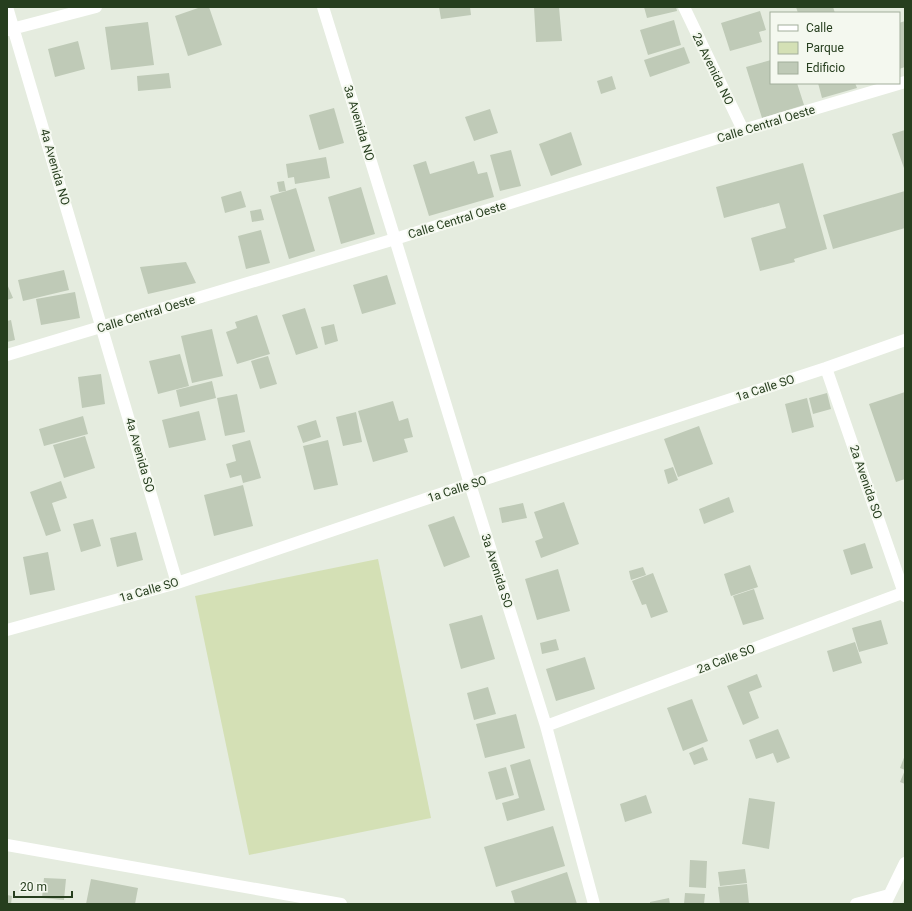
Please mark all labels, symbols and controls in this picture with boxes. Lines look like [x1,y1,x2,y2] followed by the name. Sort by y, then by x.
[770,12,900,84] legend
[806,21,833,35] text: Calle
[689,31,737,107] street label: 2a Avenida NO
[806,41,844,55] text: Parque
[806,61,845,75] text: Edificio
[341,83,377,163] street label: 3a Avenida NO
[715,102,817,146] street label: Calle Central Oeste
[37,127,73,207] street label: 4a Avenida NO
[406,198,508,242] street label: Calle Central Oeste
[95,292,197,336] street label: Calle Central Oeste
[734,372,796,404] street label: 1a Calle SO
[123,416,157,494] street label: 4a Avenida SO
[847,443,885,521] street label: 2a Avenida SO
[426,473,488,505] street label: 1a Calle SO
[478,532,516,610] street label: 3a Avenida SO
[118,575,180,605] street label: 1a Calle SO
[695,642,757,676] street label: 2a Calle SO
[14,873,72,899] scale bar
[20,880,47,894] text: 20 m

